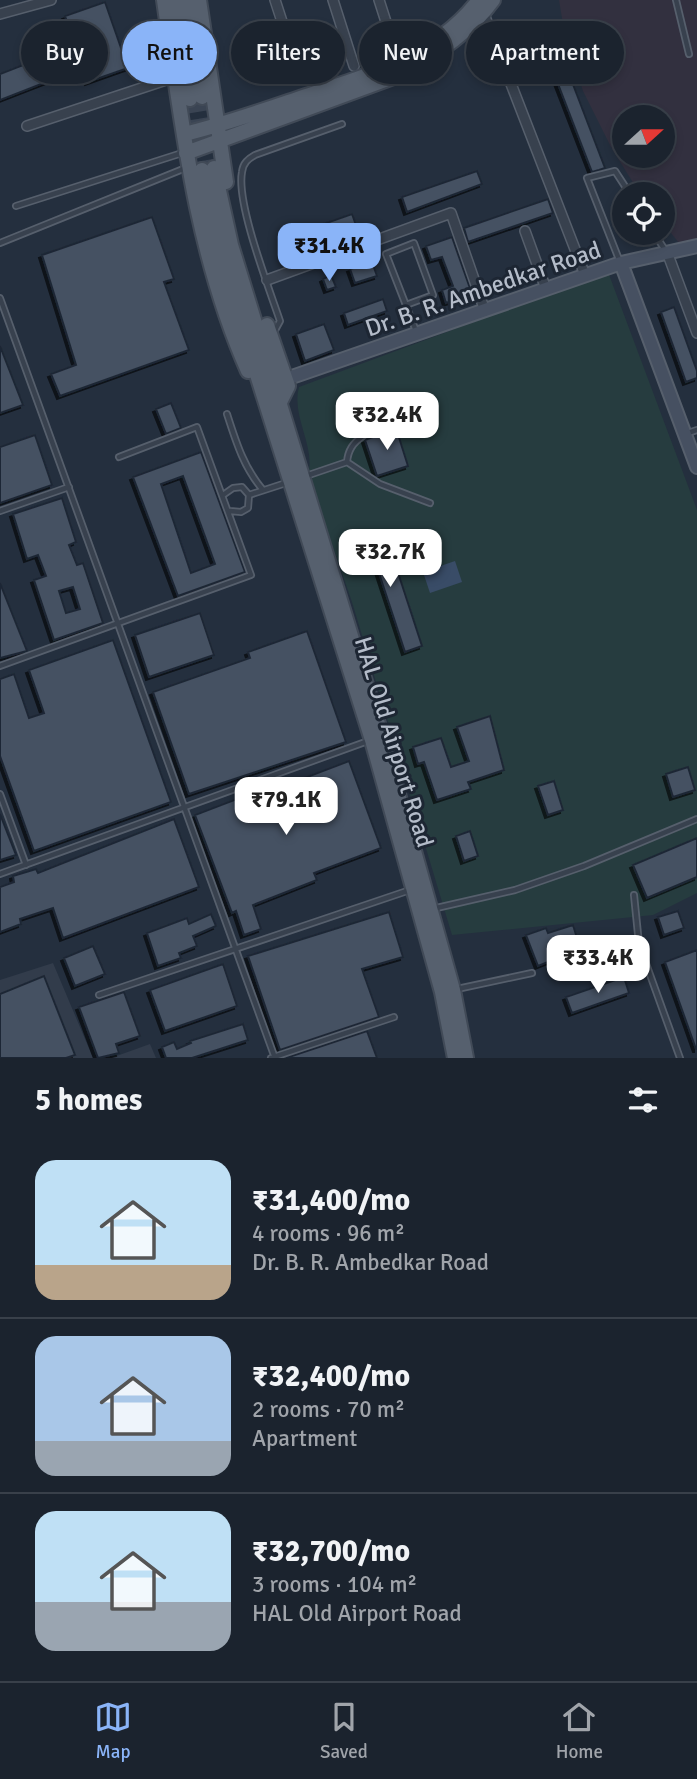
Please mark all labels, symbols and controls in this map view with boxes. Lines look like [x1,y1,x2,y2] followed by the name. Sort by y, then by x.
[21,21,108,84] chip: Buy
[122,21,217,84] chip: Rent
[231,21,345,84] chip: Filters
[359,21,452,84] chip: New
[466,21,624,84] chip: Apartment
[612,105,676,168] north arrow
[612,105,675,245] map controls
[612,182,675,245] button: locate
[272,224,386,283] pin: ₹31.4K
[294,231,364,260] text: ₹31.4K
[361,235,605,343] street label: Dr. B. R. Ambedkar Road
[330,392,444,452] pin: ₹32.4K
[352,400,422,429] text: ₹32.4K
[333,530,447,589] pin: ₹32.7K
[355,537,425,566] text: ₹32.7K
[348,633,440,851] street label: HAL Old Airport Road
[229,778,343,837] pin: ₹79.1K
[251,785,321,814] text: ₹79.1K
[541,936,655,995] pin: ₹33.4K
[563,943,633,972] text: ₹33.4K
[624,1081,662,1119] icon: filters
[35,1082,142,1119] text: 5 homes
[252,1182,410,1219] text: ₹31,400/mo
[91,1188,175,1272] icon: home
[252,1219,405,1248] text: 4 rooms · 96 m²
[252,1248,489,1277] text: Dr. B. R. Ambedkar Road
[252,1358,410,1395] text: ₹32,400/mo
[91,1364,175,1448] icon: home
[252,1395,405,1424] text: 2 rooms · 70 m²
[252,1424,357,1453] text: Apartment
[252,1533,410,1570] text: ₹32,700/mo
[91,1539,175,1623] icon: home
[252,1570,417,1599] text: 3 rooms · 104 m²
[252,1599,462,1628] text: HAL Old Airport Road
[94,1698,132,1764] tab: Map
[320,1698,368,1764] tab: Saved
[556,1698,603,1764] tab: Home

